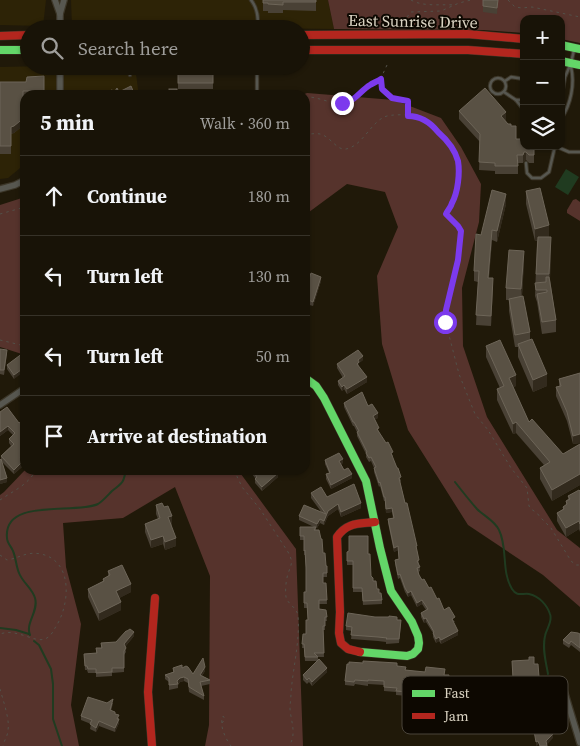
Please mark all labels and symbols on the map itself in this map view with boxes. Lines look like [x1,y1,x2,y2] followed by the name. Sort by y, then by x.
[348,9,478,33] street label: East Sunrise Drive
[331,92,354,115] route end
[434,311,457,334] route start
[402,676,568,734] legend
[444,683,470,703] text: Fast
[443,706,469,726] text: Jam

